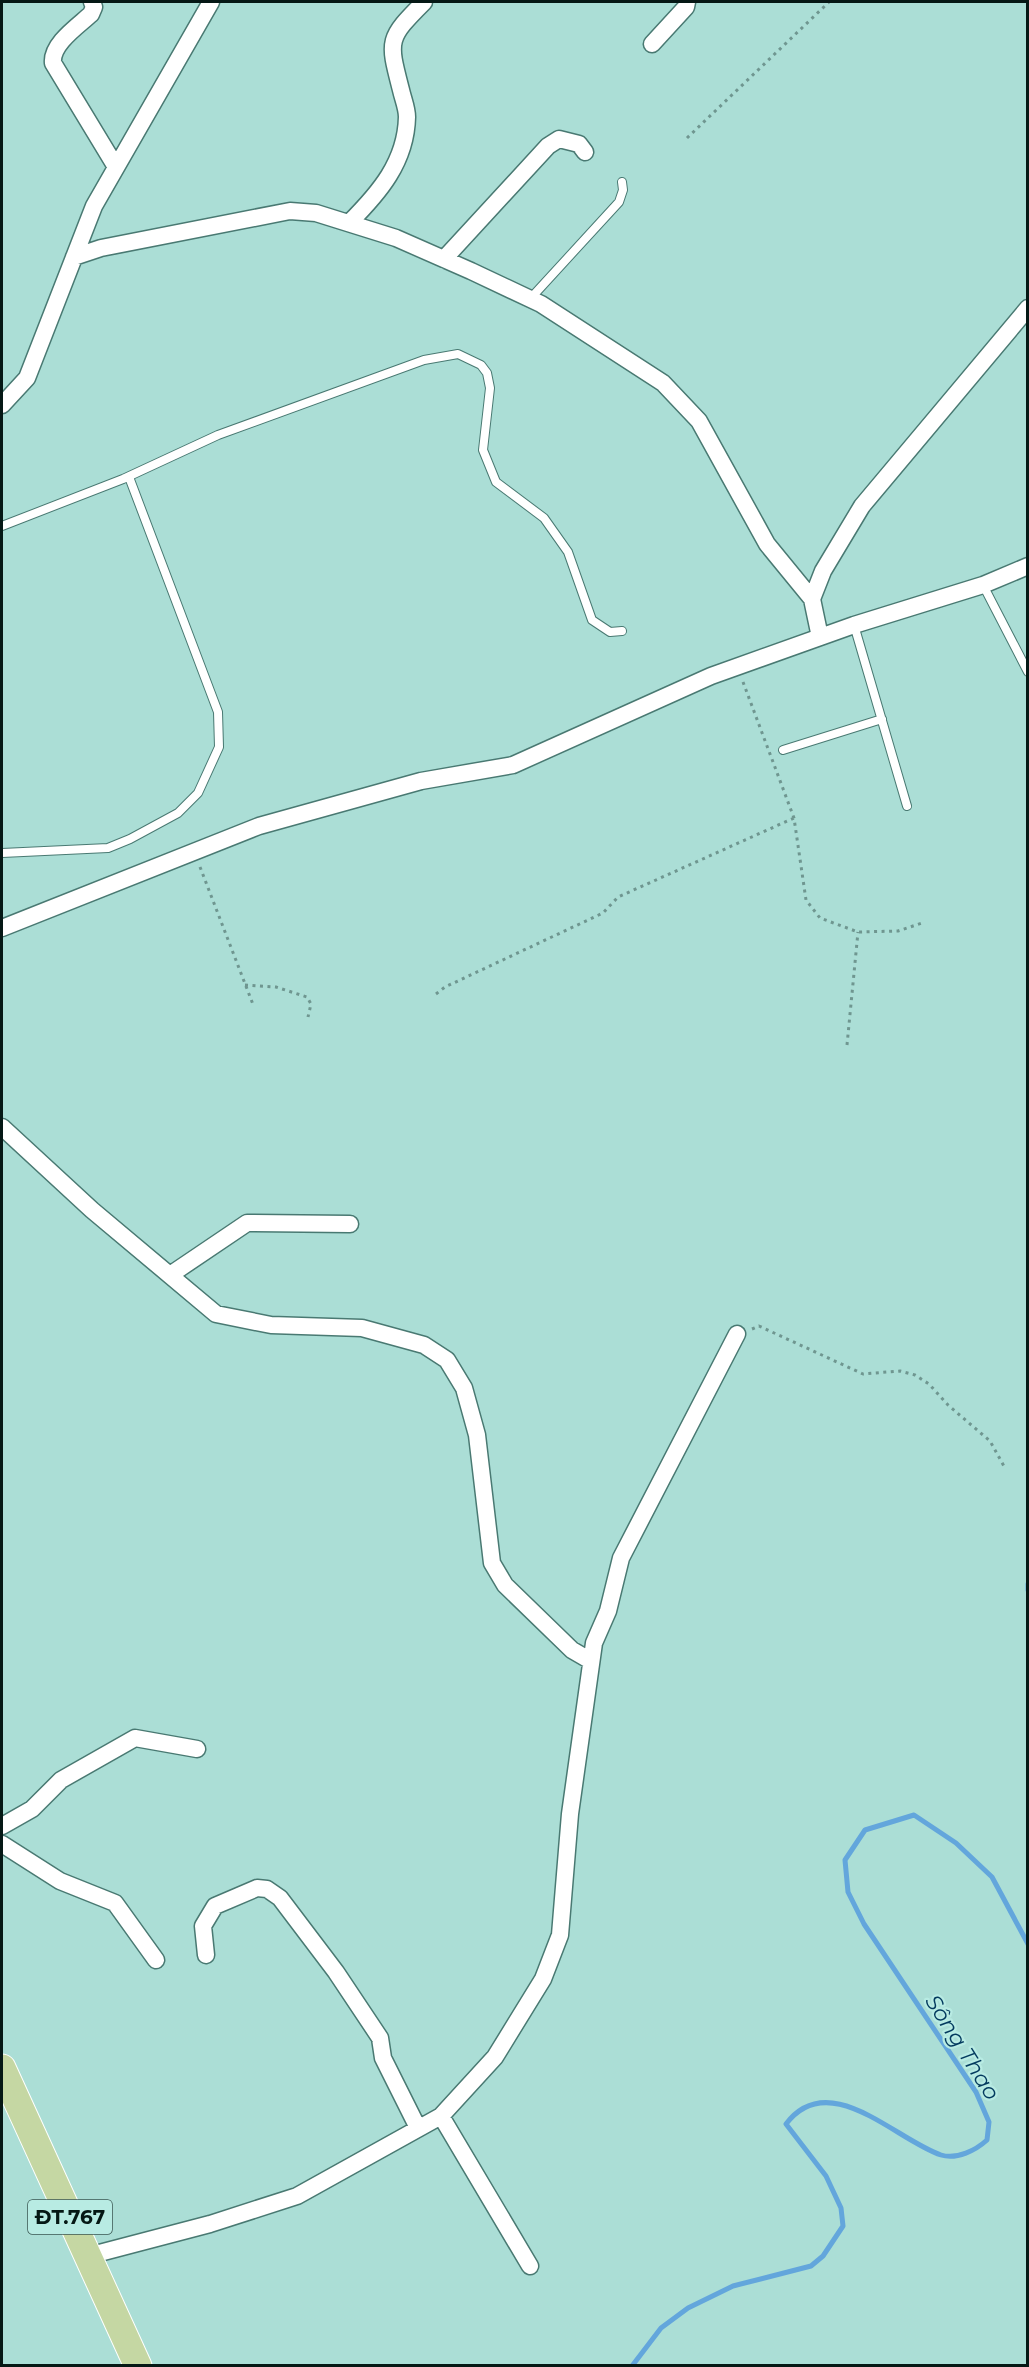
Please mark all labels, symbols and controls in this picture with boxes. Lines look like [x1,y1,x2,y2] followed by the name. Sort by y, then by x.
[920,1990,1006,2105] water label: Sông Thao
[28,2200,112,2234] road number: ĐT.767

